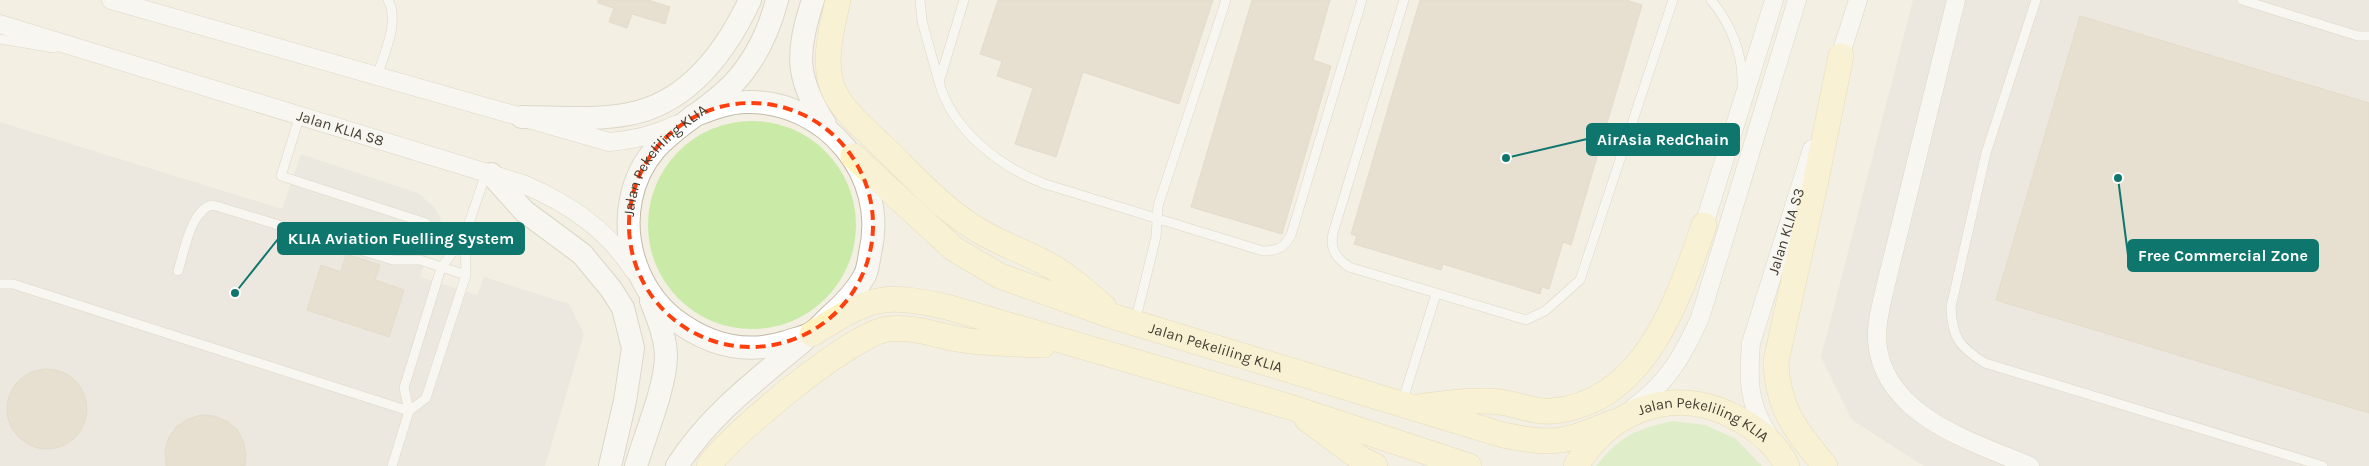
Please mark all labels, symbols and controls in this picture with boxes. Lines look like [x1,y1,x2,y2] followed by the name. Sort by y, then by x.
[620,100,711,217] street label: Jalan Pekeliling KLIA
[295,106,386,150] street label: Jalan KLIA S8
[1587,124,1739,155] callout: AirAsia RedChain
[1597,130,1729,149] text: AirAsia RedChain
[1764,186,1808,277] street label: Jalan KLIA S3
[278,223,524,254] callout: KLIA Aviation Fuelling System
[288,229,514,248] text: KLIA Aviation Fuelling System
[2128,240,2318,271] callout: Free Commercial Zone
[2138,246,2308,265] text: Free Commercial Zone
[1147,319,1285,377] street label: Jalan Pekeliling KLIA
[1635,394,1773,446] street label: Jalan Pekeliling KLIA

